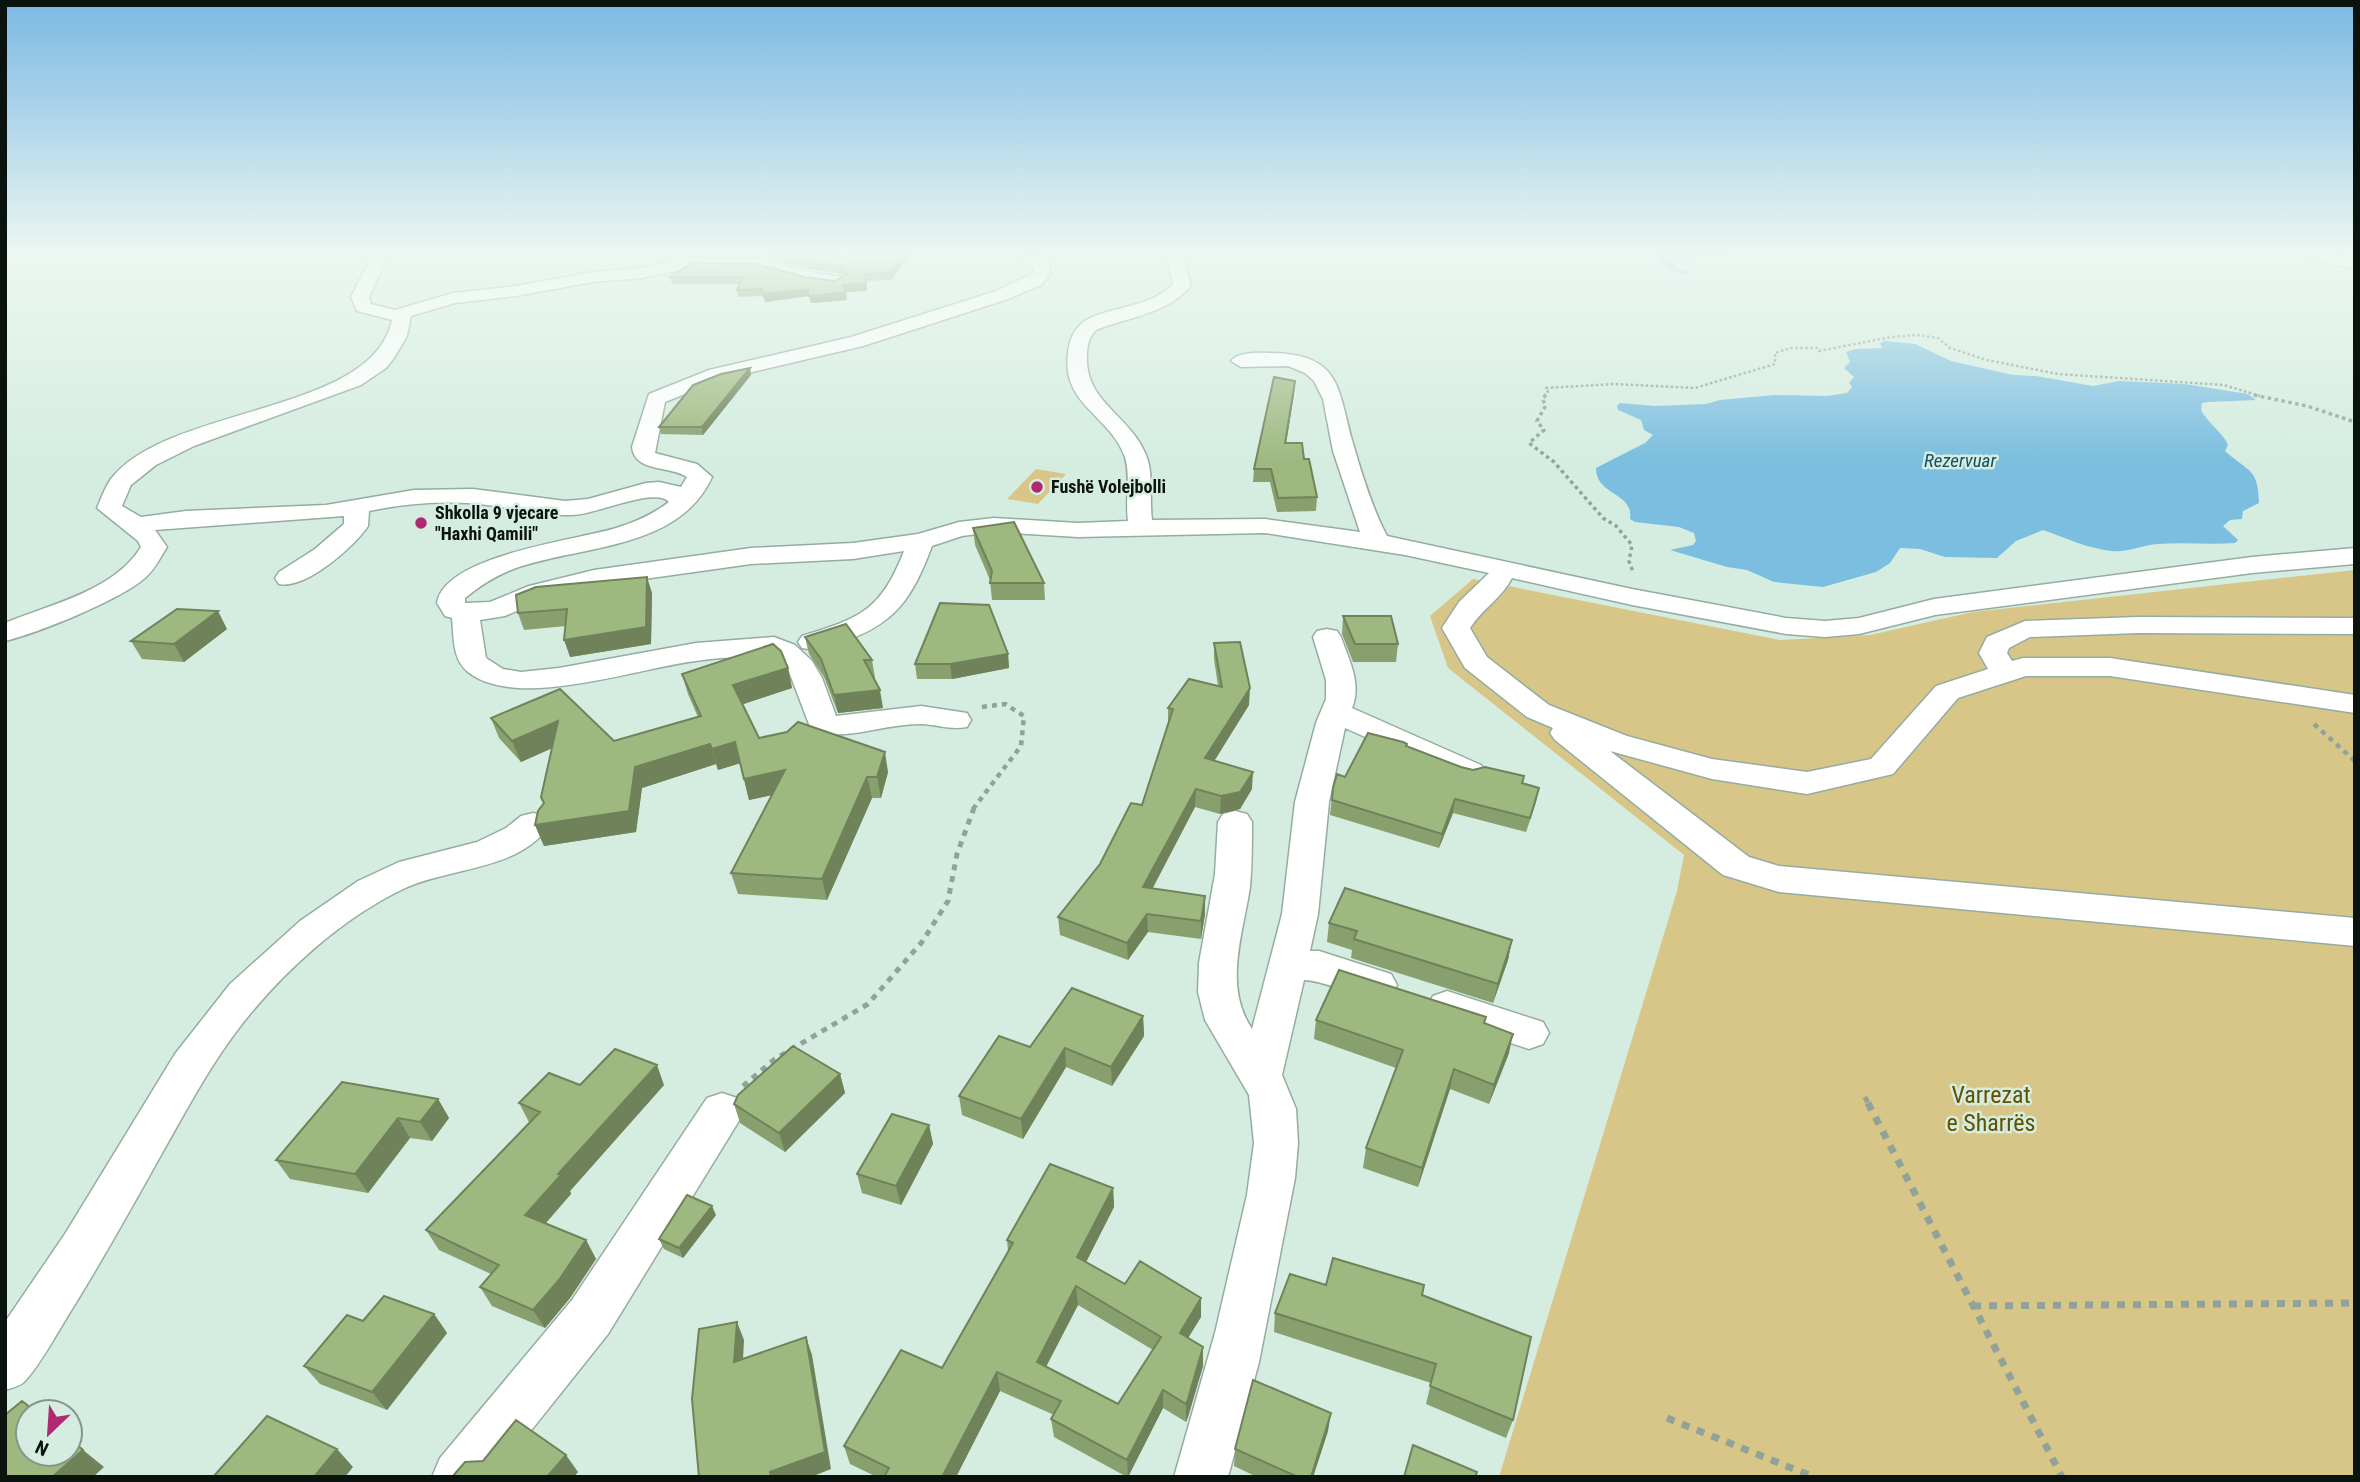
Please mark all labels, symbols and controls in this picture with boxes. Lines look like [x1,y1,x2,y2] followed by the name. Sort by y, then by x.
[1924,449,1996,472] water label: Rezervuar
[1051,476,1166,497] place label: Fushë Volejbolli
[1029,479,1045,495] marker: Fushë Volejbolli
[435,502,559,544] place label: Shkolla 9 vjecare "Haxhi Qamili"
[413,515,429,531] marker: Shkolla 9 vjecare "Haxhi Qamili"
[1947,1081,2035,1137] park label: Varrezat e Sharrës
[14,1398,84,1468] north arrow
[32,1435,52,1461] text: N

